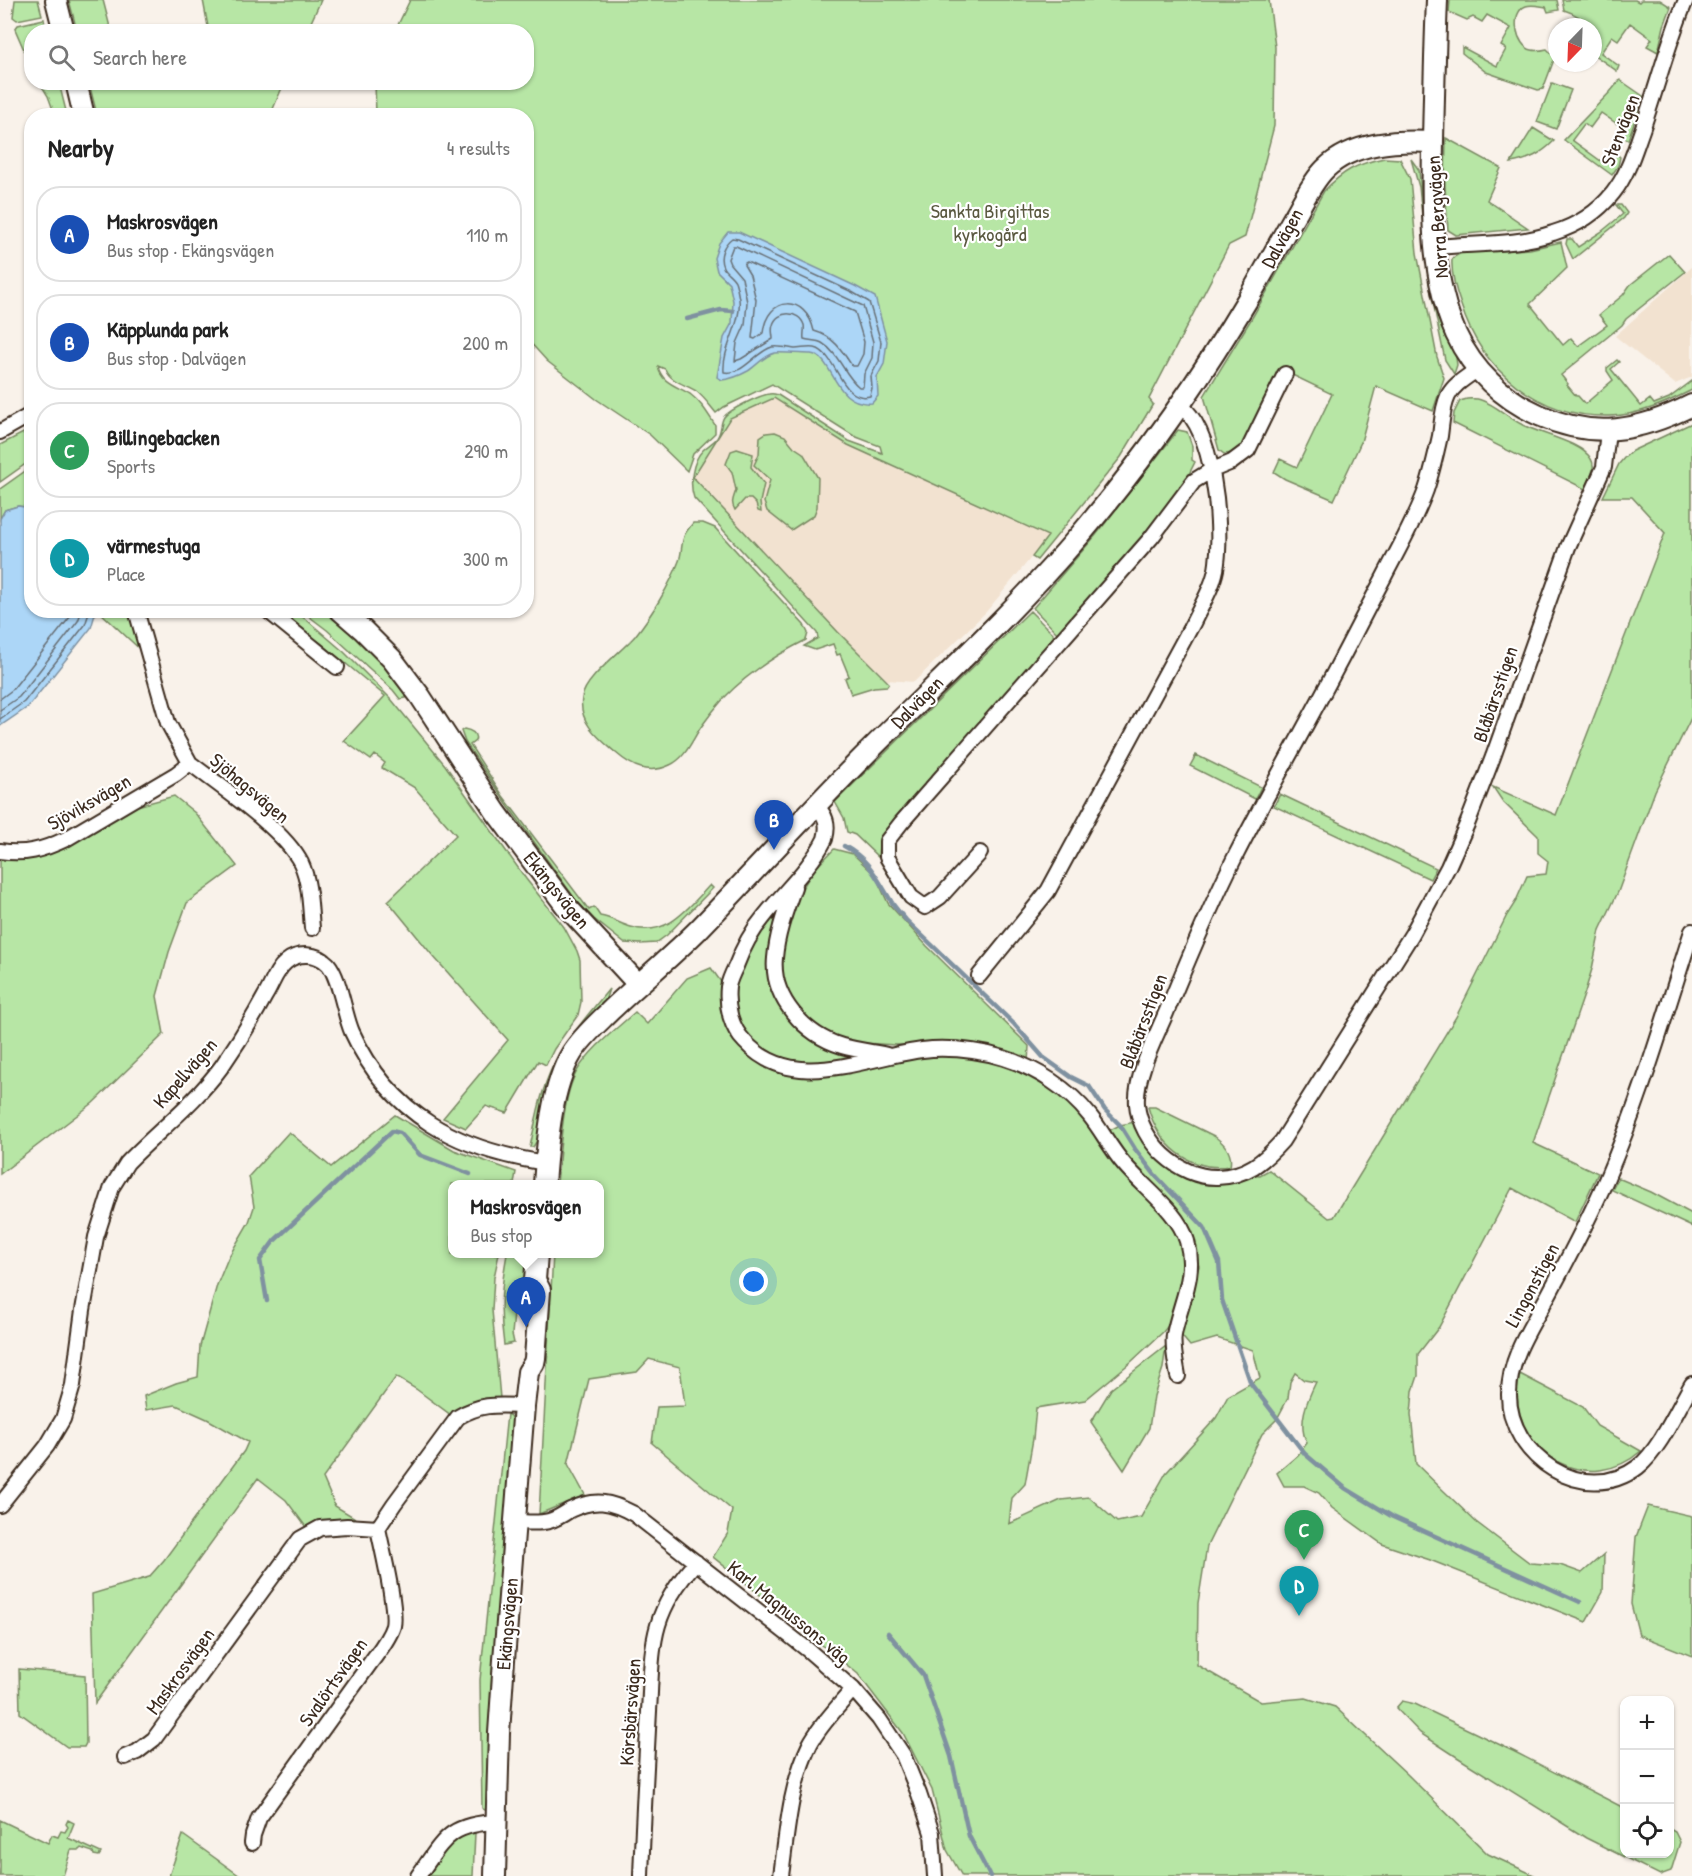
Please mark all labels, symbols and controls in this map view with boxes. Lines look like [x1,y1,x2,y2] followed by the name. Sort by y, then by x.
[1548,18,1602,72] north arrow
[24,24,534,90] search box
[45,41,78,74] icon: search
[93,42,187,72] text: Search here
[1594,90,1646,170] street label: Stenvägen
[48,130,114,165] text: Nearby
[447,134,510,161] text: 4 results
[1419,155,1454,279] street label: Norra Bergvägen
[931,197,1050,247] park label: Sankta Birgittas kyrkogård
[1254,203,1309,272] street label: Dalvägen
[107,206,218,236] text: Maskrosvägen
[65,221,74,248] text: A
[466,221,508,248] text: 110 m
[107,236,274,263] text: Bus stop · Ekängsvägen
[107,314,228,344] text: Käpplunda park
[64,329,75,356] text: B
[463,329,508,356] text: 200 m
[107,344,246,371] text: Bus stop · Dalvägen
[107,422,220,452] text: Billingebacken
[64,437,75,464] text: C
[464,437,508,464] text: 290 m
[107,452,155,479] text: Sports
[107,530,200,560] text: värmestuga
[65,545,74,572] text: D
[463,545,508,572] text: 300 m
[107,560,146,587] text: Place
[1466,642,1524,745] street label: Blåbärsstigen
[884,669,949,734] street label: Dalvägen
[205,746,296,829] street label: Sjöhagsvägen
[42,767,135,836] street label: Sjöviksvägen
[754,800,794,850] pin: B
[518,845,597,934] street label: Ekängsvägen
[1112,969,1173,1072] street label: Blåbärsstigen
[146,1032,223,1114] street label: Kapellvägen
[448,1180,604,1258] popup
[470,1191,582,1221] text: Maskrosvägen
[470,1221,532,1248] text: Bus stop
[1498,1238,1565,1332] street label: Lingonstigen
[739,1267,768,1296] your location
[506,1278,546,1327] pin: A
[1284,1510,1324,1560] pin: C
[722,1554,857,1670] street label: Karl Magnussons väg
[1280,1566,1318,1616] pin: D
[489,1577,524,1671] street label: Ekängsvägen
[139,1622,220,1719] street label: Maskrosvägen
[292,1632,373,1731] street label: Svalörtsvägen
[612,1658,647,1766] street label: Körsbärsvägen
[1620,1696,1674,1858] map controls
[1620,1696,1674,1750] button: +
[1620,1750,1674,1804] button: −
[1620,1804,1674,1858] button: locate

